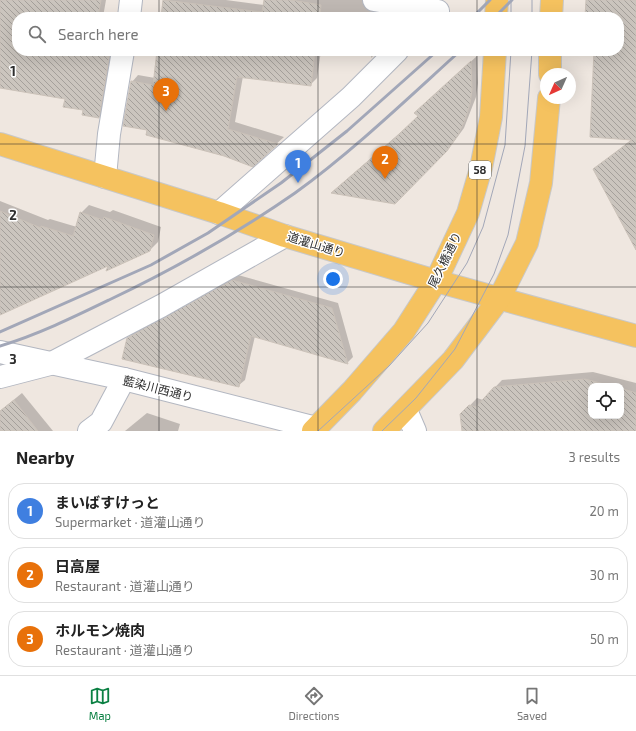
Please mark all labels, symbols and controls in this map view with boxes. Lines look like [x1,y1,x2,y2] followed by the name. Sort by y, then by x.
[12,12,624,56] search box
[26,23,48,45] icon: search
[58,25,139,43] text: Search here
[10,63,16,79] text: 1
[540,68,576,104] north arrow
[153,78,179,111] pin: 3
[372,146,398,179] pin: 2
[285,150,311,183] pin: 1
[469,161,491,179] road number: 58
[9,207,17,223] text: 2
[286,229,347,260] street label: 道灌山通り
[425,230,464,290] street label: 尾久橋通り
[323,269,343,289] your location
[9,351,17,367] text: 3
[122,373,195,404] street label: 藍染川西通り
[588,383,624,419] map controls
[588,383,624,419] button: locate
[16,447,74,467] text: Nearby
[569,449,620,465] text: 3 results
[55,493,160,511] text: まいばすけっと
[27,503,33,519] text: 1
[590,503,619,519] text: 20 m
[55,514,205,530] text: Supermarket · 道灌山通り
[55,557,100,575] text: 日高屋
[26,567,34,583] text: 2
[590,567,619,583] text: 30 m
[55,578,195,594] text: Restaurant · 道灌山通り
[55,621,145,639] text: ホルモン焼肉
[26,631,34,647] text: 3
[590,631,619,647] text: 50 m
[55,642,195,658] text: Restaurant · 道灌山通り
[89,685,111,722] tab: Map
[289,685,339,722] tab: Directions
[517,685,547,722] tab: Saved

